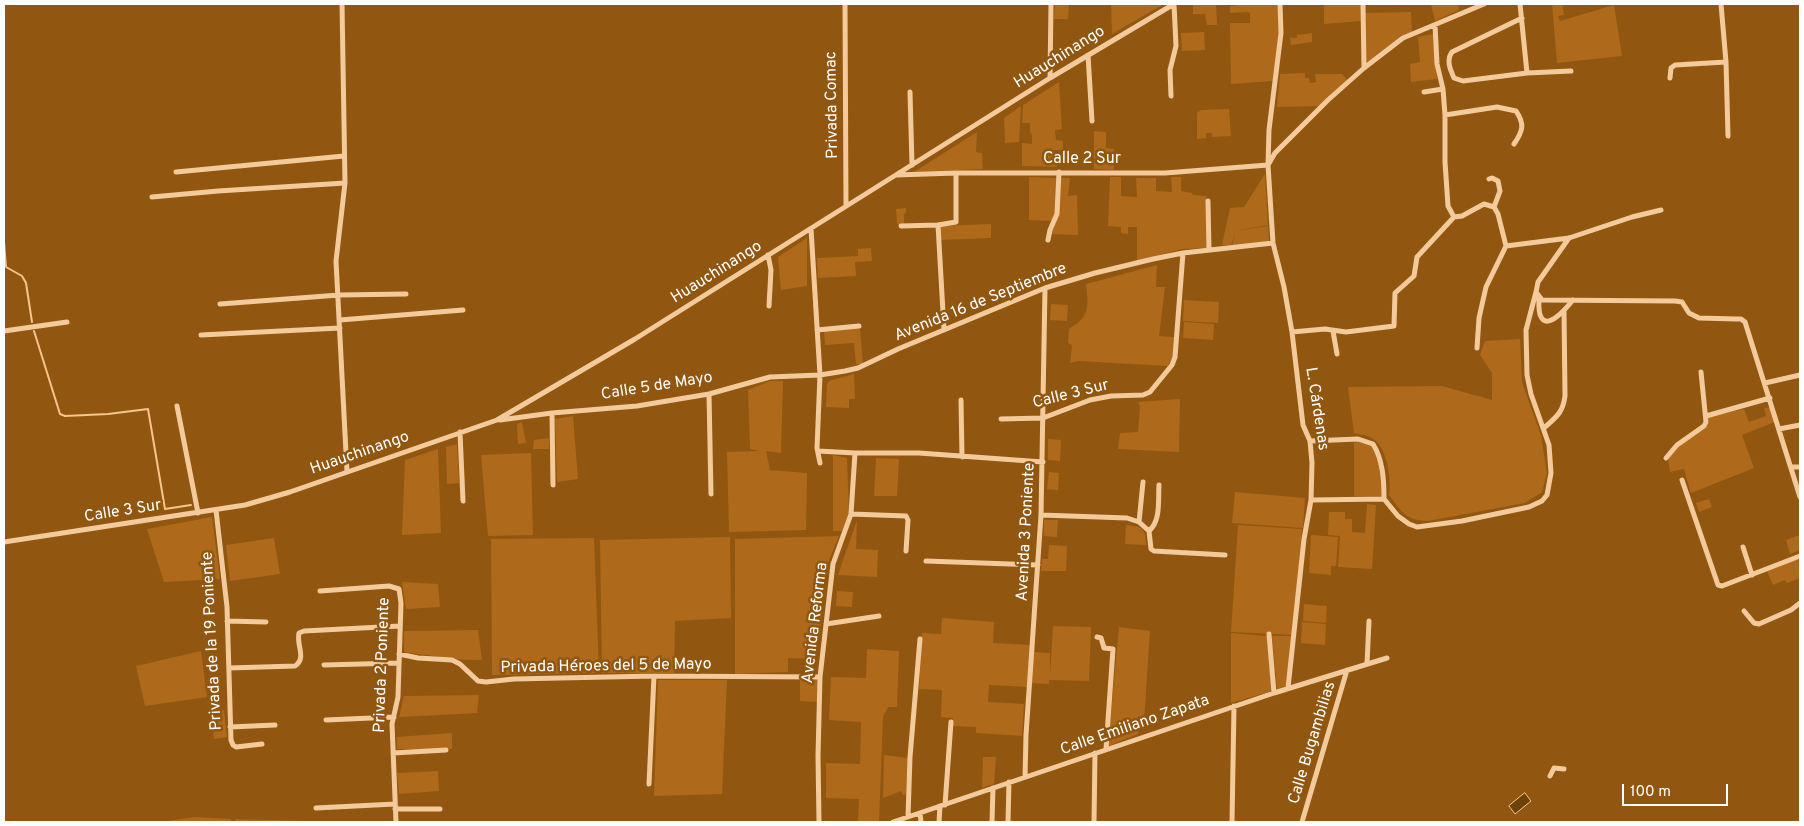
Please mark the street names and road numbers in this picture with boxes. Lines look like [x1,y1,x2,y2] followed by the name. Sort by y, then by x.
[1011,22,1109,94] street label: Huauchinango
[822,51,844,159] street label: Privada Comac
[1043,150,1121,170] street label: Calle 2 Sur
[668,237,766,309] street label: Huauchinango
[892,260,1070,346] street label: Avenida 16 de Septiembre
[1300,366,1332,452] street label: L. Cárdenas
[600,369,714,405] street label: Calle 5 de Mayo
[1031,376,1111,414] street label: Calle 3 Sur
[308,428,412,480] street label: Huauchinango
[1014,462,1040,602] street label: Avenida 3 Poniente
[83,496,163,528] street label: Calle 3 Sur
[199,551,227,731] street label: Privada de la 19 Poniente
[799,561,833,685] street label: Avenida Reforma
[371,597,395,733] street label: Privada 2 Poniente
[500,656,712,678] street label: Privada Héroes del 5 de Mayo
[1285,679,1341,807] street label: Calle Bugambilias
[1058,691,1212,761] street label: Calle Emiliano Zapata

